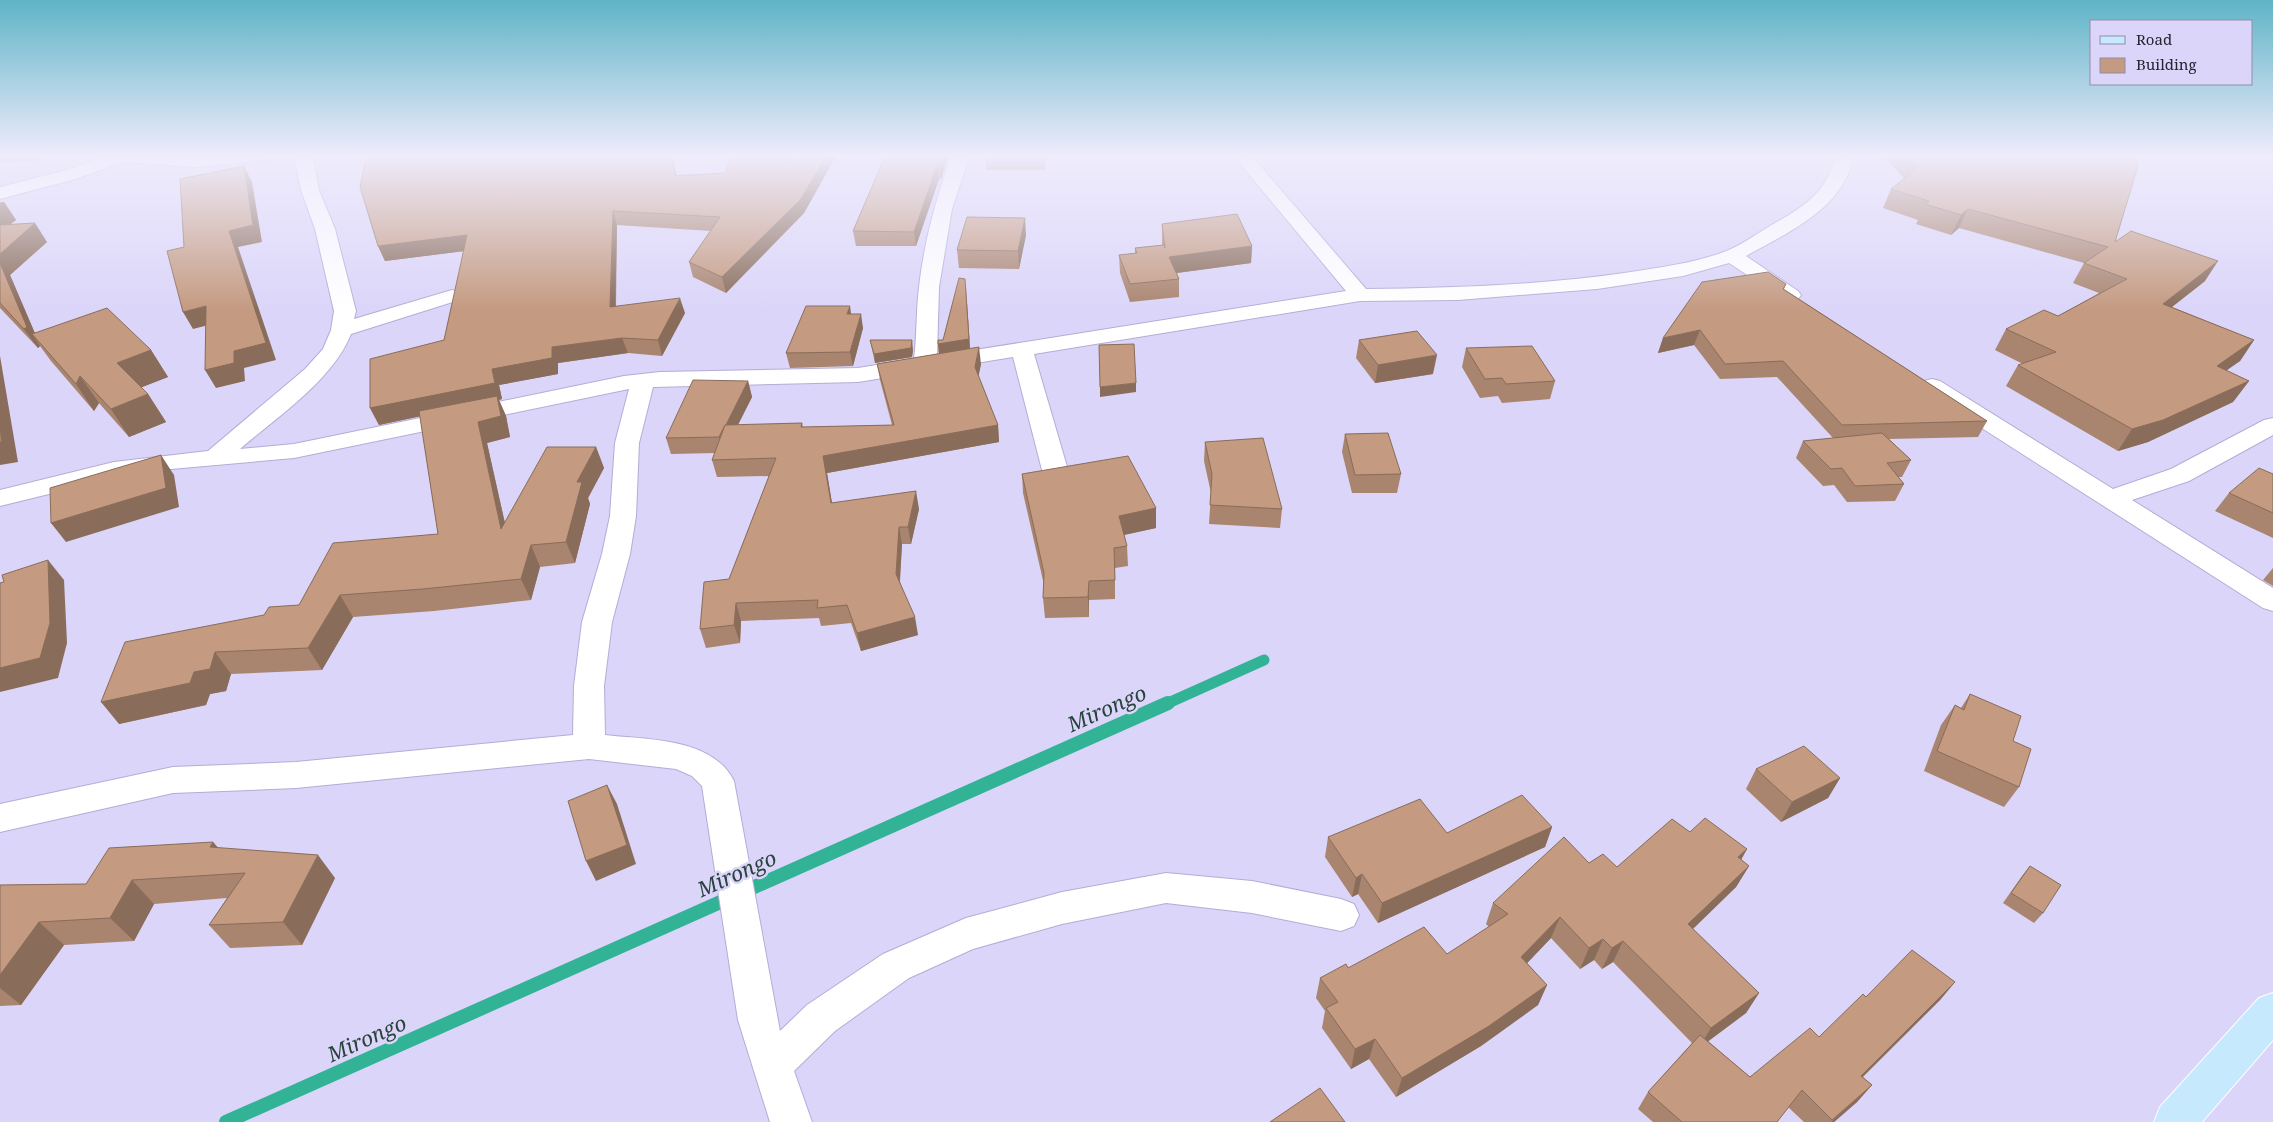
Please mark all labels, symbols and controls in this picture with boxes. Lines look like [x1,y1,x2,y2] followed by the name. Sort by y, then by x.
[2090,20,2253,85] legend
[2136,29,2172,49] text: Road
[2136,54,2197,74] text: Building
[1062,678,1151,738] water label: Mirongo
[692,843,781,903] water label: Mirongo
[322,1008,411,1068] water label: Mirongo

